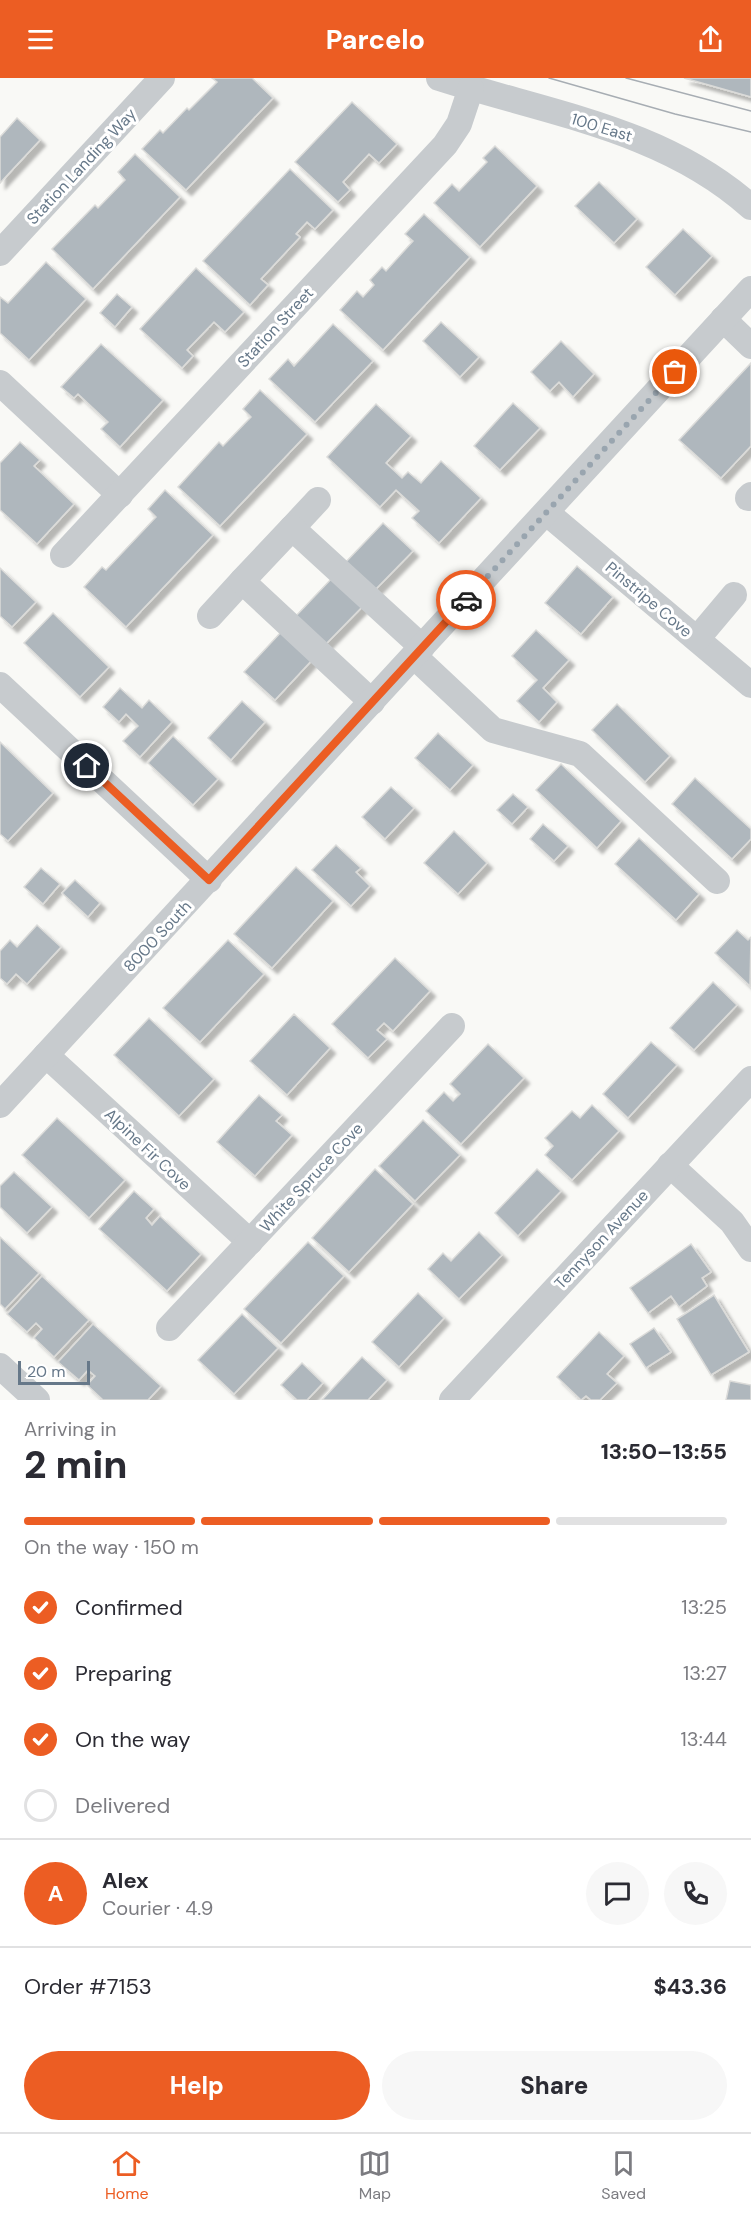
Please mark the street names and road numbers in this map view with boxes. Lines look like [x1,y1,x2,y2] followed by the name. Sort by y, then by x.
[22,104,141,229] street label: Station Landing Way
[569,108,635,147] street label: 100 East
[233,283,318,372] street label: Station Street
[601,557,696,642] street label: Pinstripe Cove
[119,896,196,976] street label: 8000 South
[100,1104,195,1195] street label: Alpine Fir Cove
[255,1118,368,1237] street label: White Spruce Cove
[550,1185,653,1293] street label: Tennyson Avenue

